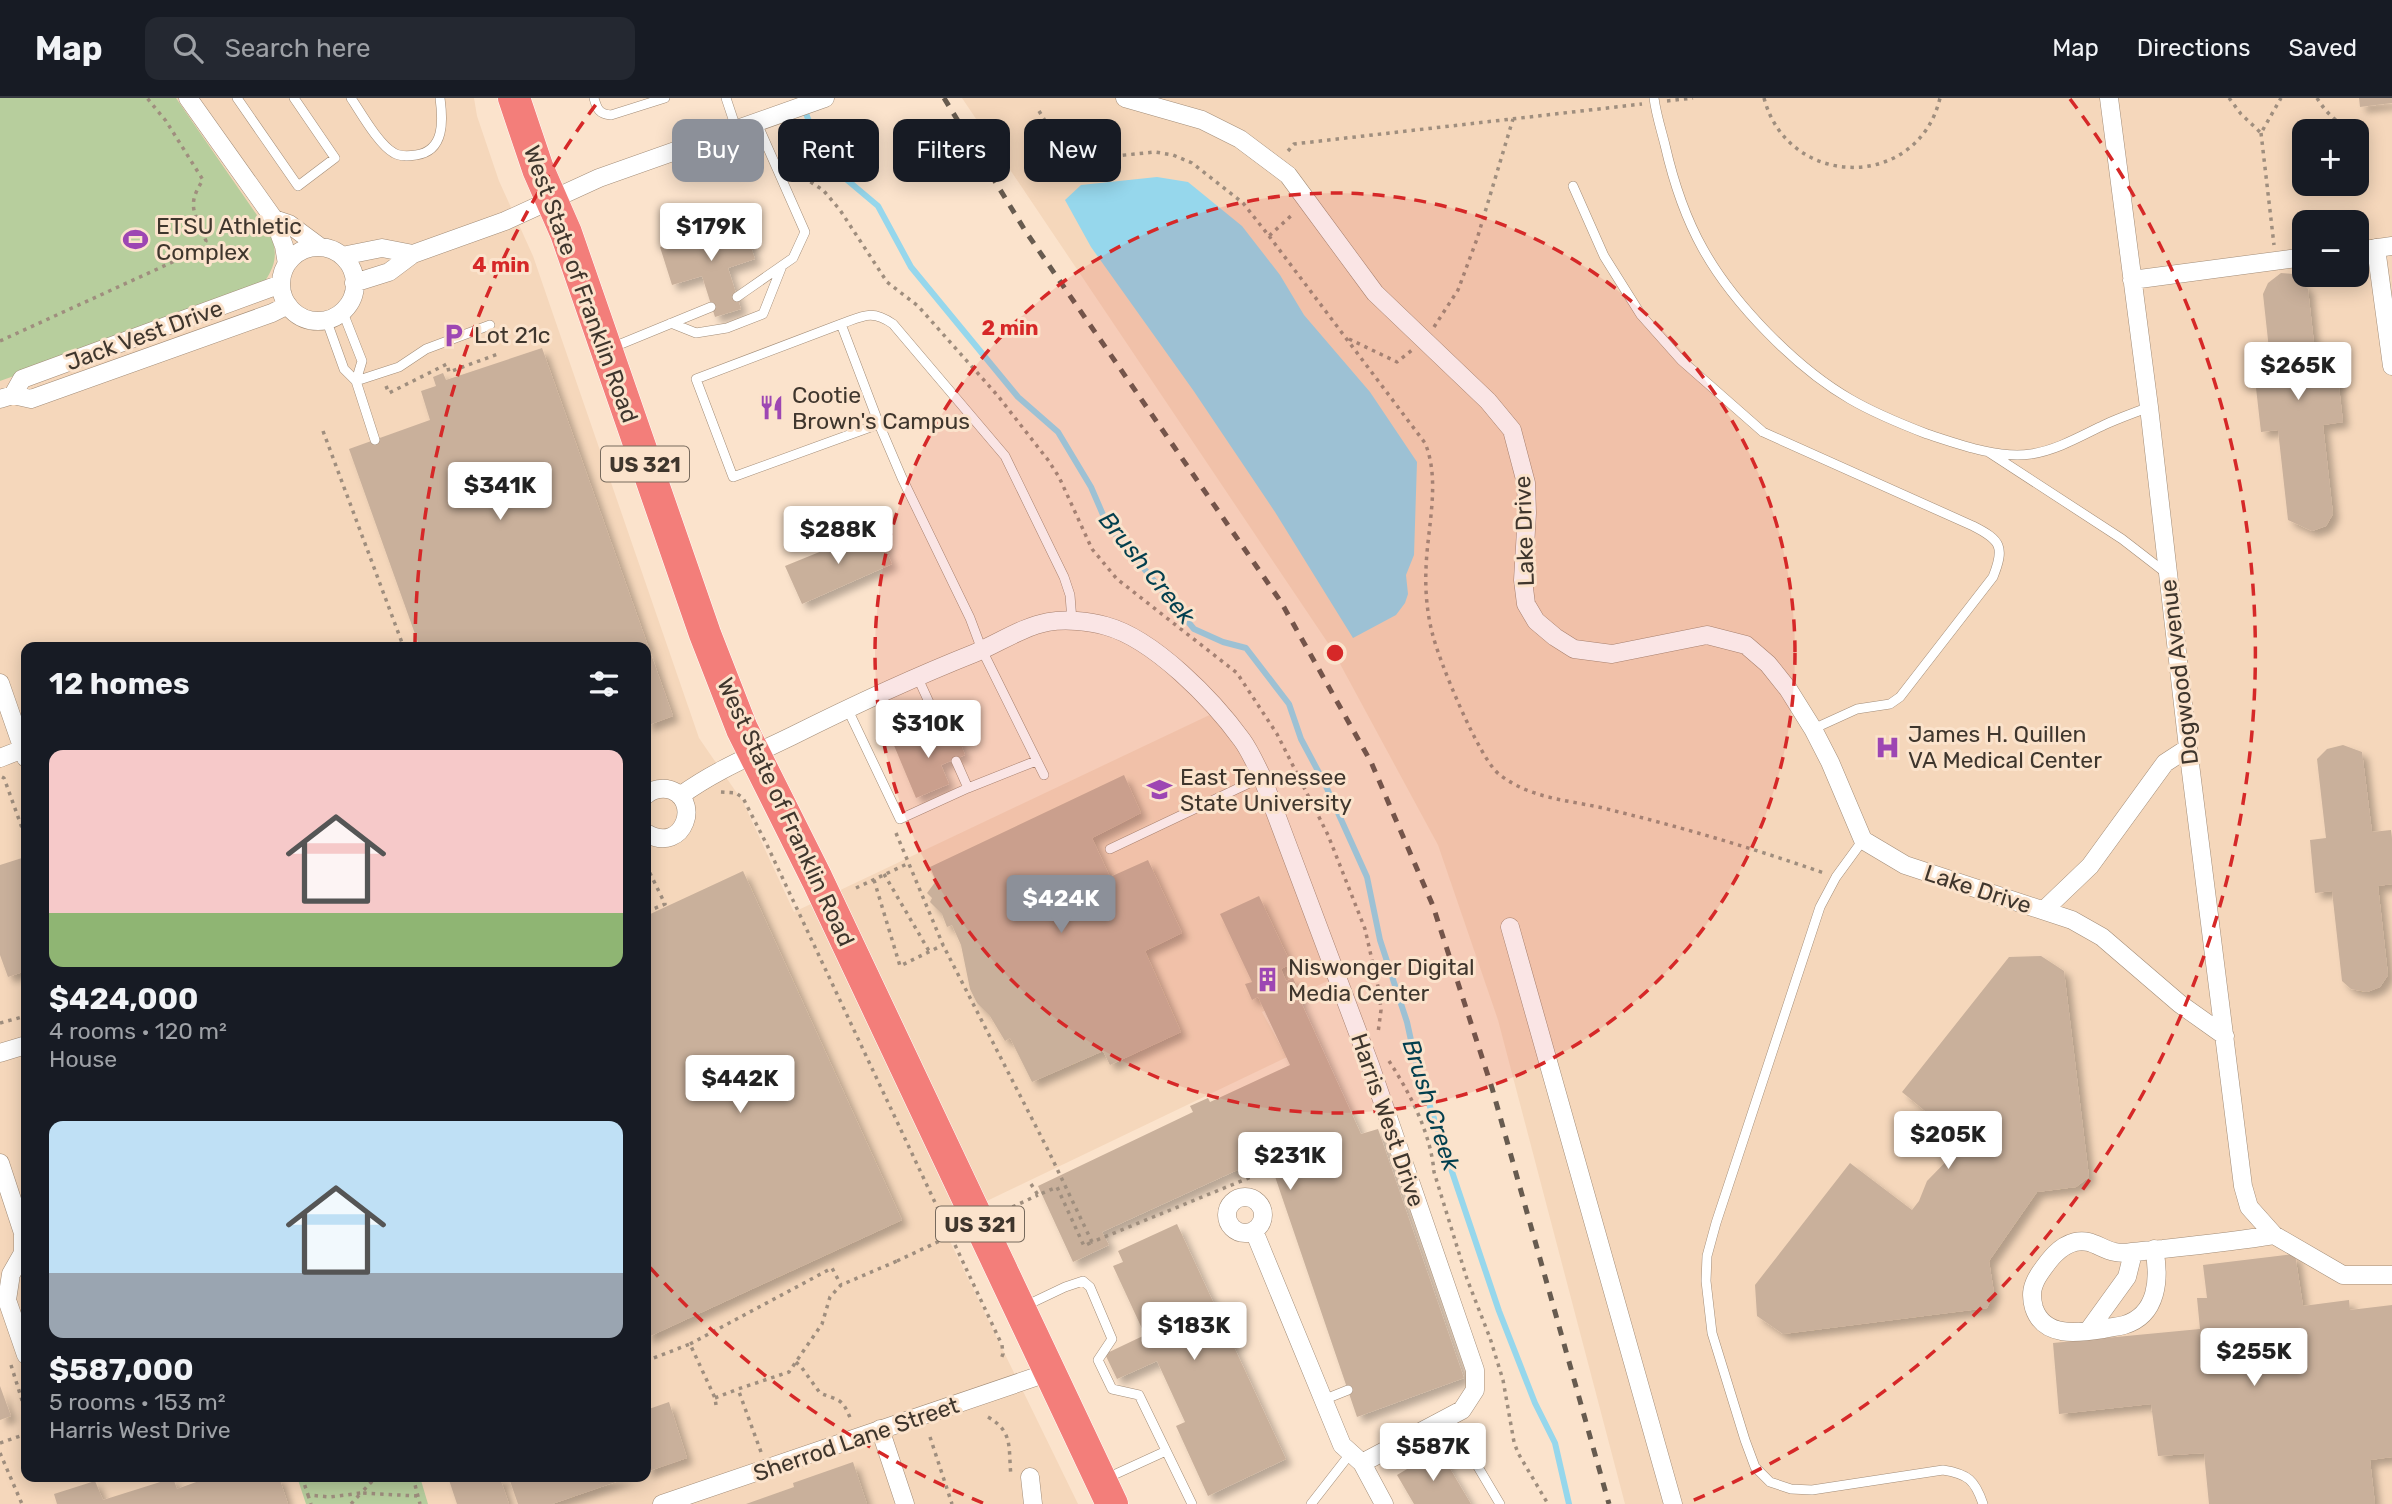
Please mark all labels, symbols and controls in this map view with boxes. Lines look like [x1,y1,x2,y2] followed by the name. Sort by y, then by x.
[145,17,635,80] search box
[35,29,103,68] text: Map
[169,29,207,67] icon: search
[225,33,370,64] text: Search here
[2052,34,2099,62] text: Map
[2137,34,2250,62] text: Directions
[2288,34,2357,62] text: Saved
[672,119,764,182] chip: Buy
[778,119,879,182] chip: Rent
[893,119,1010,182] chip: Filters
[1024,119,1121,182] chip: New
[2292,119,2369,287] map controls
[2292,119,2369,196] button: +
[518,142,644,426] street label: West State of Franklin Road
[662,204,760,263] pin: $179K
[2292,210,2369,287] button: −
[156,212,302,266] place label: ETSU Athletic Complex
[676,212,746,240] text: $179K
[122,225,150,253] sports icon: ETSU Athletic Complex
[472,252,530,277] text: 4 min
[62,294,226,376] street label: Jack Vest Drive
[982,315,1038,340] text: 2 min
[440,321,468,349] parking icon: Lot 21c
[474,321,550,349] place label: Lot 21c
[2249,342,2347,402] pin: $265K
[2260,351,2336,379] text: $265K
[792,381,970,435] place label: Cootie Brown's Campus
[758,394,786,422] restaurant icon: Cootie Brown's Campus
[601,446,689,482] road number: US 321
[451,462,549,522] pin: $341K
[464,471,536,499] text: $341K
[1508,475,1540,587] street label: Lake Drive
[789,506,887,566] pin: $288K
[1093,506,1201,630] water label: Brush Creek
[800,515,876,543] text: $288K
[2154,578,2204,766] street label: Dogwood Avenue
[1323,641,1347,665] centre of rings
[585,665,623,703] icon: filters
[49,666,190,702] text: 12 homes
[711,673,861,951] street label: West State of Franklin Road
[879,700,977,760] pin: $310K
[892,709,964,737] text: $310K
[1908,720,2102,774] place label: James H. Quillen VA Medical Center
[1874,733,1902,761] hospital icon: James H. Quillen VA Medical Center
[1180,763,1352,817] place label: East Tennessee State University
[1146,776,1174,804] school or university icon: East Tennessee State University
[273,796,399,922] icon: home
[1921,859,2035,919] street label: Lake Drive
[1012,876,1110,935] pin: $424K
[1023,884,1099,912] text: $424K
[1288,953,1475,1007] place label: Niswonger Digital Media Center
[1254,966,1282,994] building icon: Niswonger Digital Media Center
[49,981,199,1017] text: $424,000
[49,1017,227,1045] text: 4 rooms · 120 m²
[1345,1030,1431,1210] street label: Harris West Drive
[1397,1036,1466,1175] water label: Brush Creek
[49,1045,117,1073] text: House
[691,1056,789,1115] pin: $442K
[702,1064,778,1092] text: $442K
[1899,1112,1997,1171] pin: $205K
[1910,1120,1986,1148] text: $205K
[1241,1132,1339,1192] pin: $231K
[1254,1141,1326,1169] text: $231K
[273,1167,399,1293] icon: home
[936,1206,1024,1242] road number: US 321
[1145,1302,1243,1362] pin: $183K
[1158,1311,1230,1339] text: $183K
[2205,1328,2303,1388] pin: $255K
[2216,1337,2292,1365] text: $255K
[49,1352,194,1388] text: $587,000
[49,1388,226,1416] text: 5 rooms · 153 m²
[750,1391,962,1487] street label: Sherrod Lane Street
[49,1416,231,1444] text: Harris West Drive
[1384,1424,1482,1483] pin: $587K
[1396,1432,1470,1460] text: $587K

